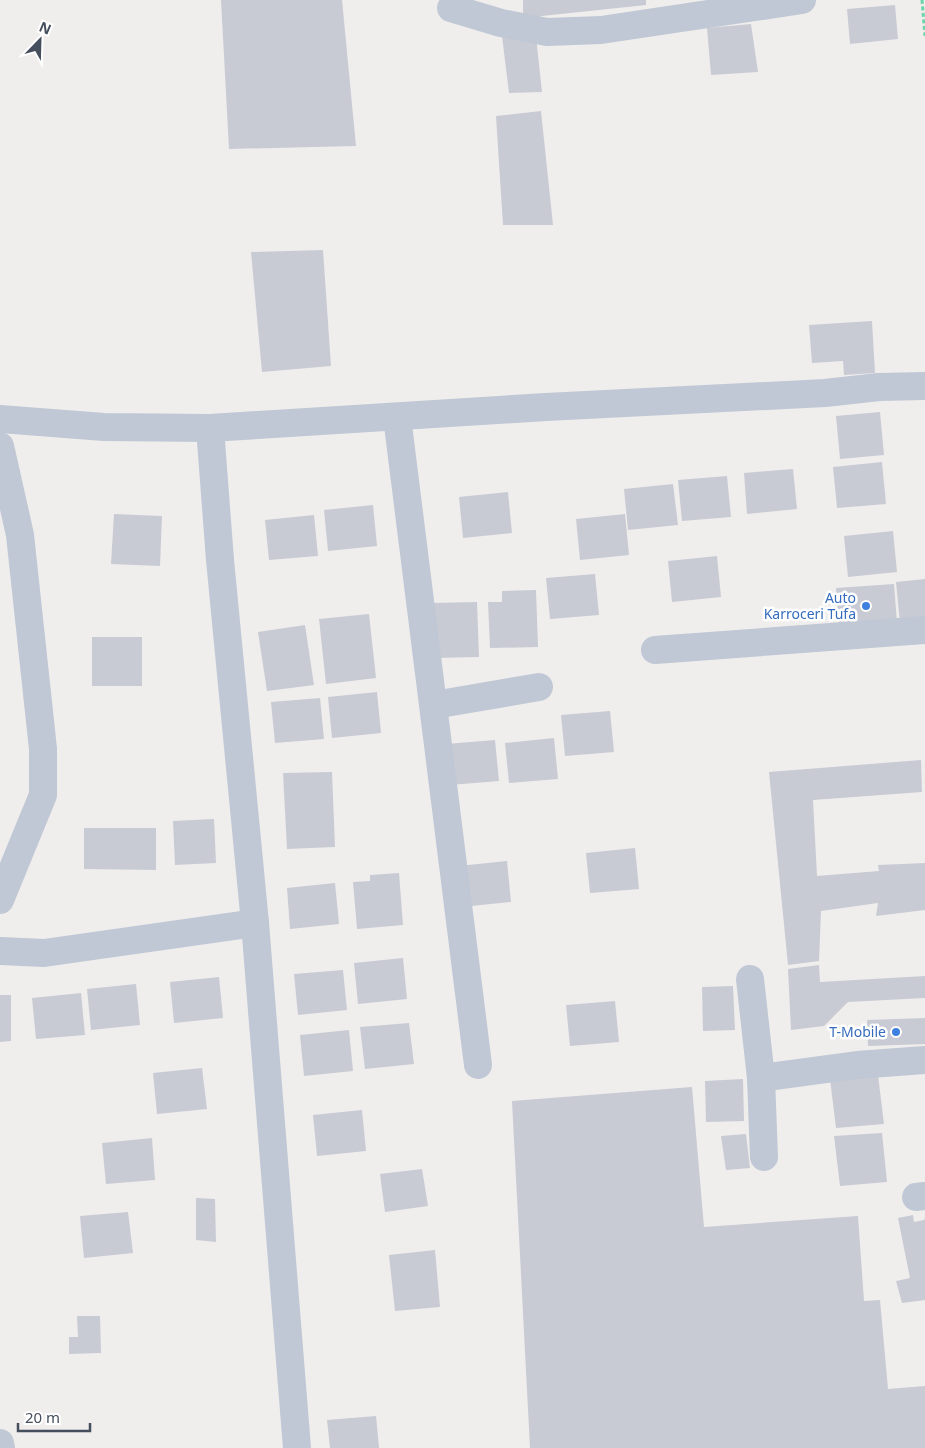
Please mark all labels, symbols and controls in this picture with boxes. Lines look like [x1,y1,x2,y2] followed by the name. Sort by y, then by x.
[15,15,65,65] north arrow
[36,17,54,39] text: N
[764,588,856,623] place label: Auto Karroceri Tufa
[860,600,872,612] marker: Auto Karroceri Tufa
[829,1022,886,1041] place label: T-Mobile
[890,1026,902,1038] marker: T-Mobile
[18,1400,90,1432] scale bar
[25,1407,60,1427] text: 20 m

